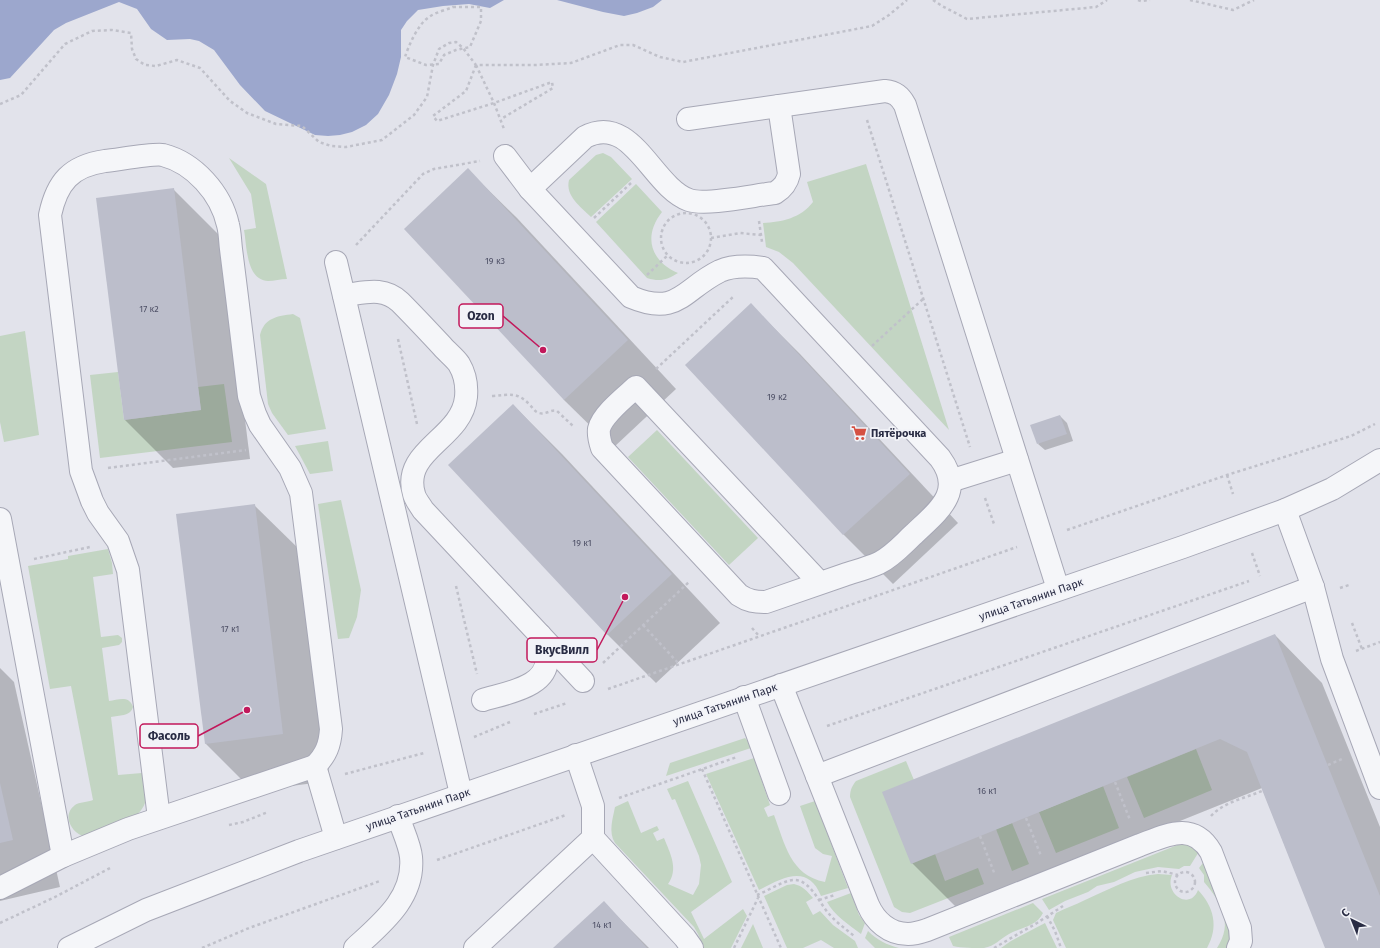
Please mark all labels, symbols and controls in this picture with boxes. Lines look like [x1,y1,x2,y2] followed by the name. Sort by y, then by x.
[485,256,505,266] house number: 19 к3
[139,304,159,314] house number: 17 к2
[459,304,503,328] callout: Ozon
[467,309,495,323] text: Ozon
[767,392,787,402] house number: 19 к2
[850,424,868,442] supermarket icon: Пятёрочка
[871,427,926,440] place label: Пятёрочка
[572,538,592,548] house number: 19 к1
[977,575,1085,623] street label: улица Татьянин Парк
[221,624,239,634] house number: 17 к1
[527,638,597,662] callout: ВкусВилл
[535,643,589,657] text: ВкусВилл
[671,680,779,728] street label: улица Татьянин Парк
[140,724,198,748] callout: Фасоль
[148,729,191,743] text: Фасоль
[364,785,472,833] street label: улица Татьянин Парк
[977,786,997,796] house number: 16 к1
[1332,900,1372,940] north arrow
[1339,906,1353,920] text: С
[592,920,612,930] house number: 14 к1

